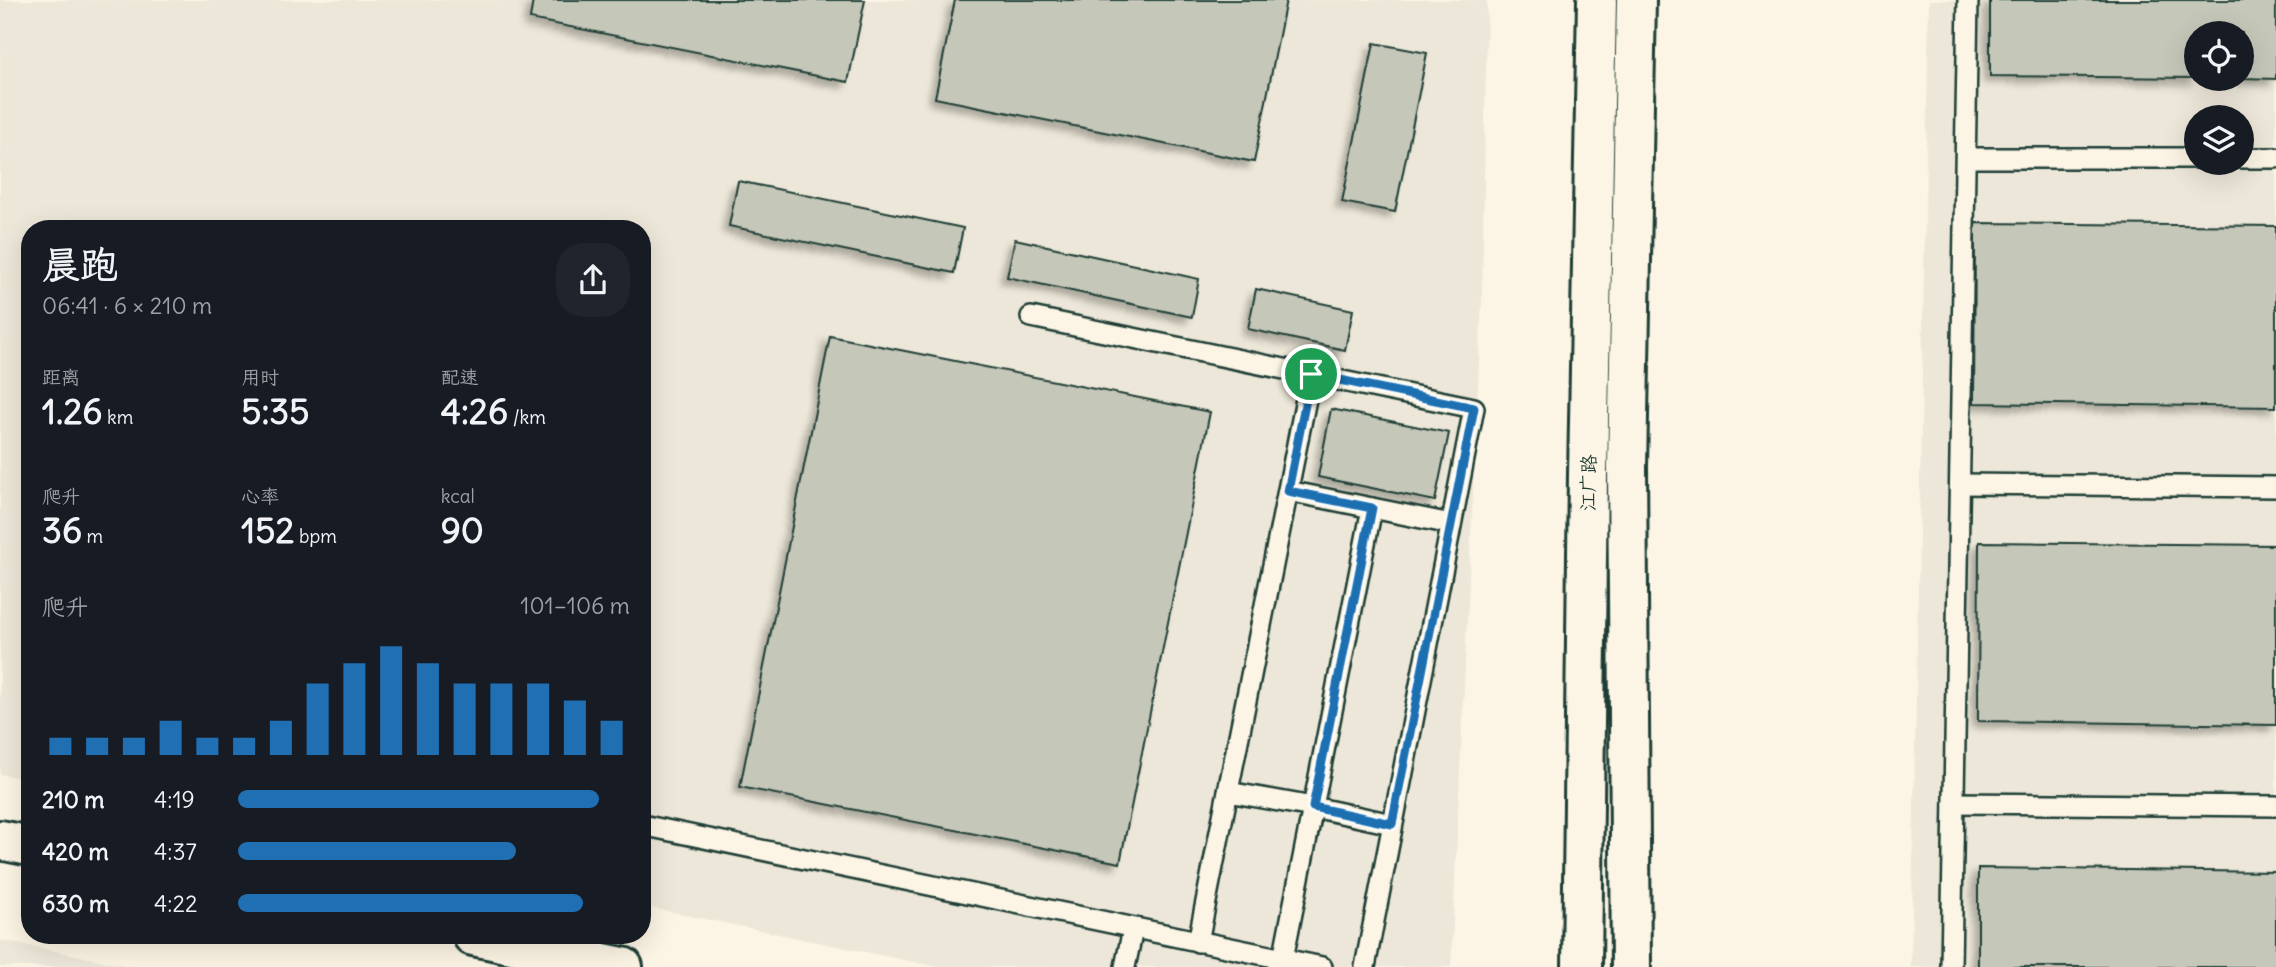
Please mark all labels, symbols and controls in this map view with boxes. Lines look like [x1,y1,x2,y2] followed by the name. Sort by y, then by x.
[2184,21,2254,175] map controls
[2184,21,2254,91] button: locate
[2184,105,2254,175] button: layers
[42,241,118,288] text: 晨跑
[556,243,630,317] button: share
[42,291,212,320] text: 06:41 · 6 × 210 m
[1281,344,1341,404] pin
[1292,355,1330,393] icon: arrive
[42,365,80,389] text: 距离
[241,365,279,389] text: 用时
[441,365,479,389] text: 配速
[42,389,103,433] text: 1.26
[241,389,309,433] text: 5:35
[441,389,508,433] text: 4:26
[103,405,133,429] text: km
[508,405,546,429] text: /km
[1576,454,1600,512] street label: 江广路
[42,484,80,508] text: 爬升
[241,484,279,508] text: 心率
[441,484,475,508] text: kcal
[42,508,82,552] text: 36
[241,508,295,552] text: 152
[441,508,484,552] text: 90
[82,524,103,548] text: m
[295,524,337,548] text: bpm
[520,591,630,620] text: 101–106 m
[42,592,88,621] text: 爬升
[42,785,105,814] text: 210 m
[154,785,195,814] text: 4:19
[42,837,109,866] text: 420 m
[154,837,197,866] text: 4:37
[42,889,109,918] text: 630 m
[154,889,198,918] text: 4:22

